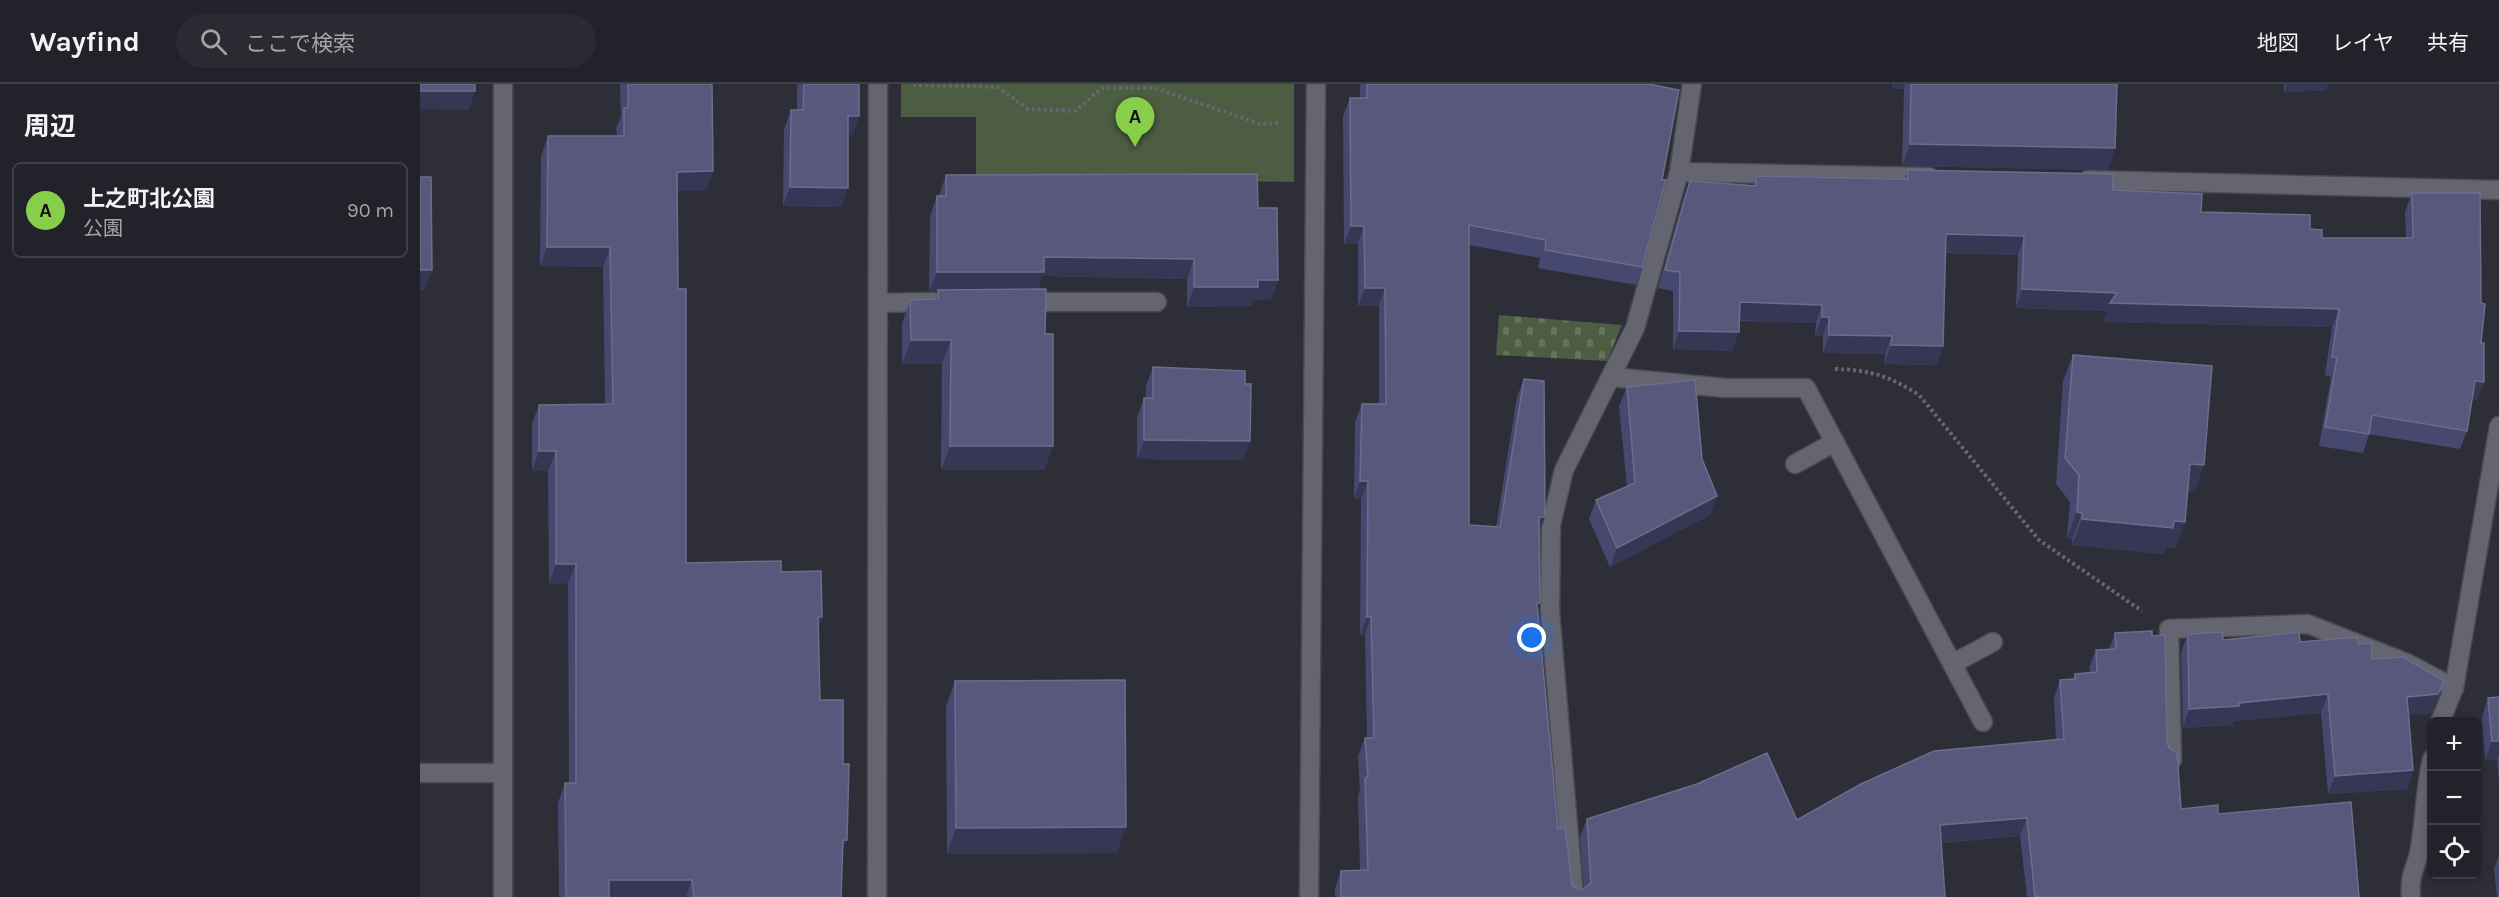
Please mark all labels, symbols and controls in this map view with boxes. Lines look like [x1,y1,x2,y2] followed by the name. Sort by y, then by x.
[176,14,596,68] search box
[30,25,140,58] text: Wayfind
[197,25,230,58] icon: search
[245,31,355,57] text: ここで検索
[2257,31,2299,55] text: 地図
[2332,31,2394,55] text: レイヤ
[2427,31,2469,55] text: 共有
[1116,98,1154,147] pin: A
[24,111,76,142] text: 周辺
[83,186,215,212] text: 上之町北公園
[39,199,52,222] text: A
[347,199,394,222] text: 90 m
[83,217,123,240] text: 公園
[1517,623,1546,652] your location
[2427,717,2481,879] map controls
[2427,717,2481,771] button: +
[2427,771,2481,825] button: −
[2427,825,2481,879] button: locate

